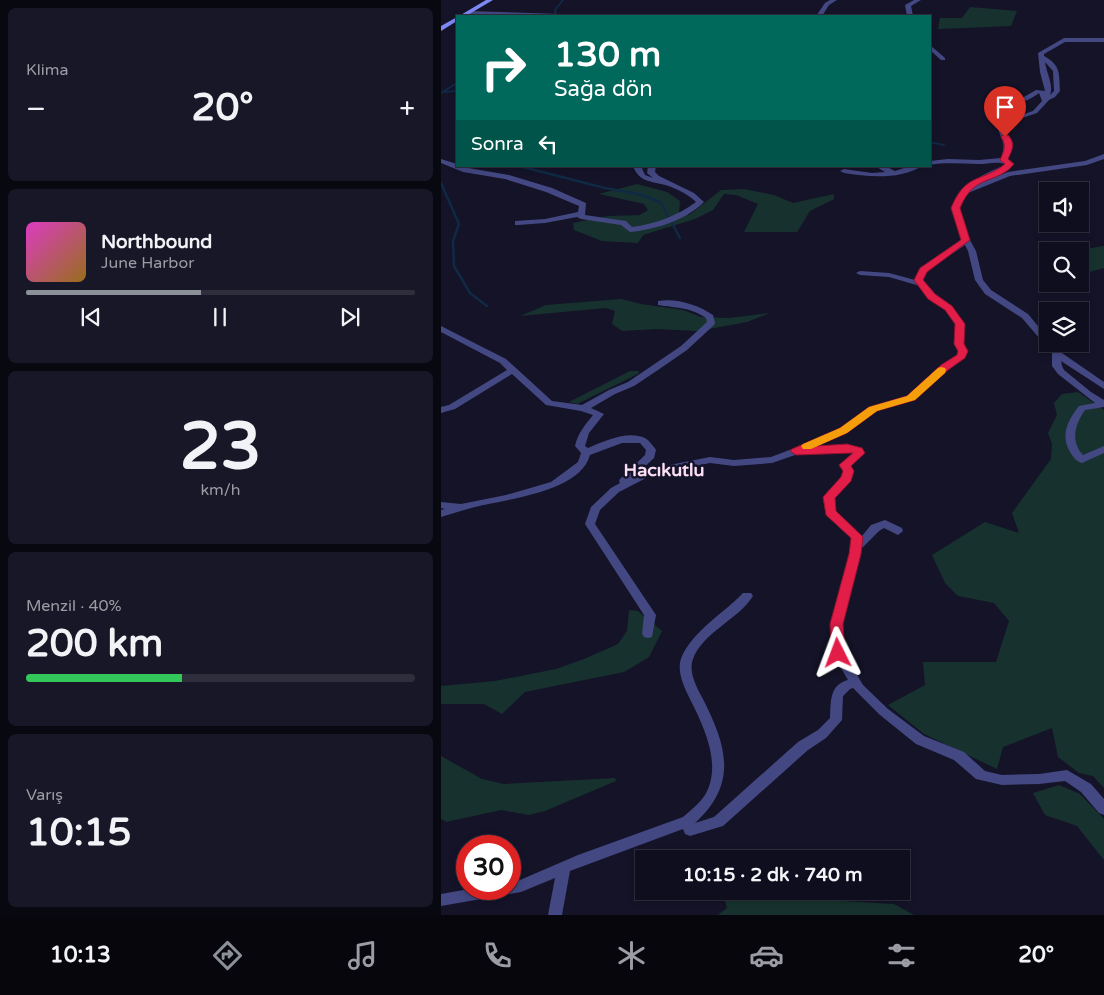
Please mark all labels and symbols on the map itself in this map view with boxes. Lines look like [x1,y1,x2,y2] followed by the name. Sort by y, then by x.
[984,86,1026,137] pin
[624,459,704,481] district label: Hacıkutlu
[811,626,863,678] position arrow
[456,835,521,900] speed limit sign: 30

